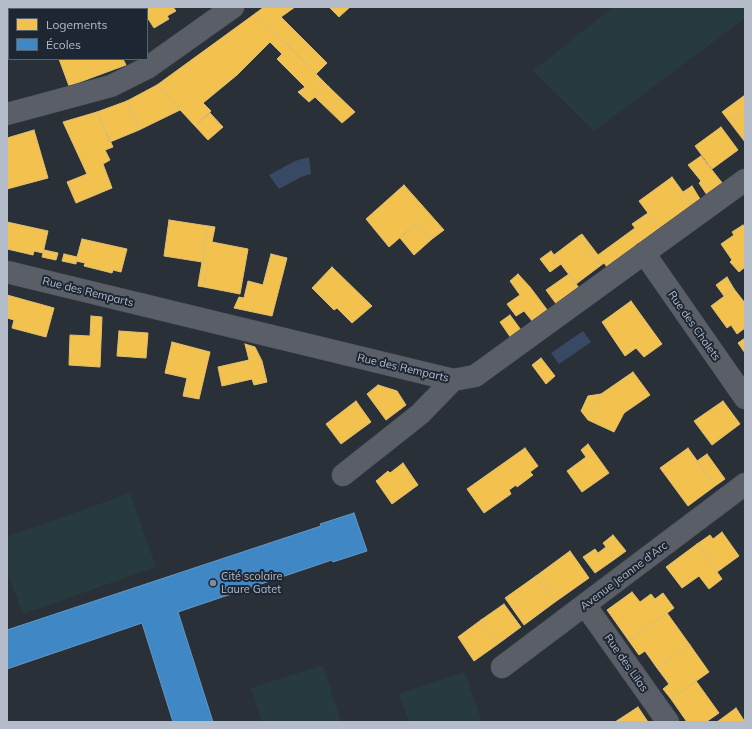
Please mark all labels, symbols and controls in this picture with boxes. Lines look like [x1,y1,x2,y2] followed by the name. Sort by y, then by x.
[8,8,148,60] legend
[46,17,107,32] text: Logements
[46,37,81,52] text: Écoles
[41,274,135,310] street label: Rue des Remparts
[665,289,723,363] street label: Rue des Chalets
[356,351,450,385] street label: Rue des Remparts
[578,539,670,613] street label: Avenue Jeanne d'Arc
[221,570,283,596] place label: Cité scolaire Laure Gatet
[208,578,218,588] marker: Cité scolaire Laure Gatet
[601,632,651,694] street label: Rue des Lilas

